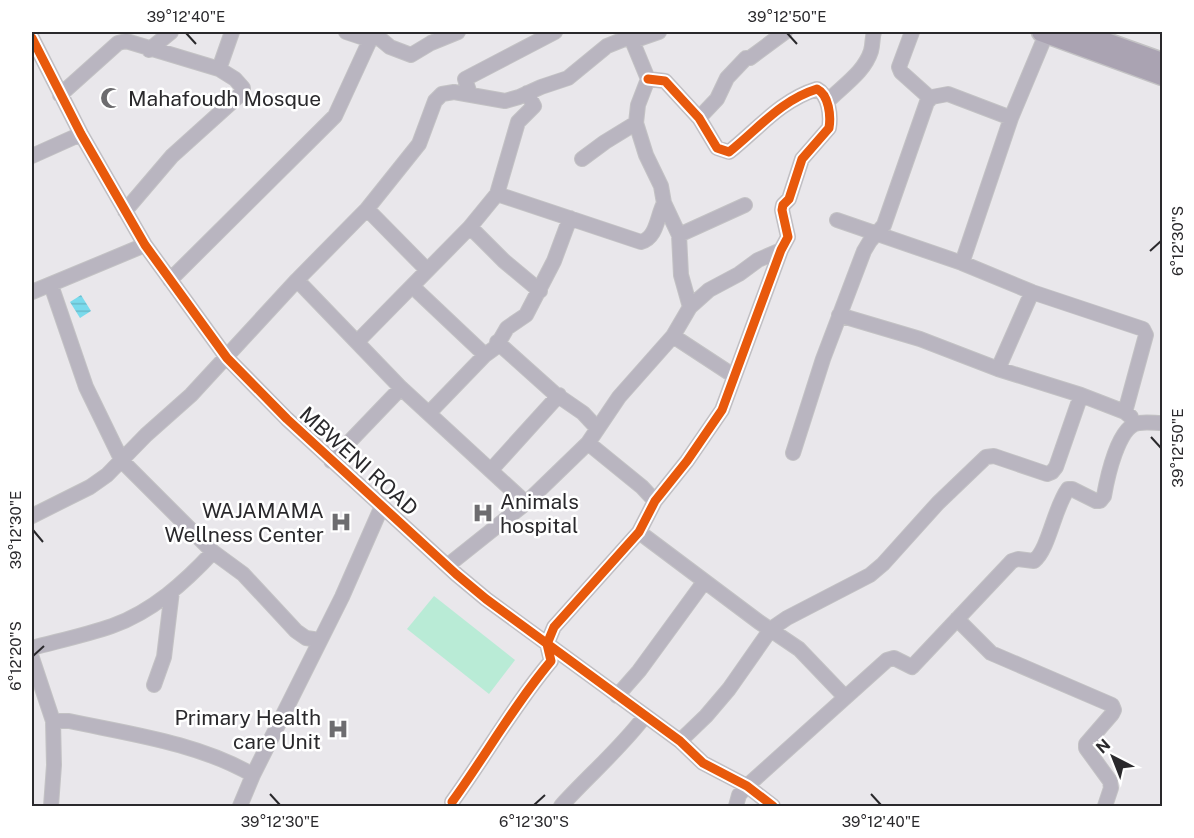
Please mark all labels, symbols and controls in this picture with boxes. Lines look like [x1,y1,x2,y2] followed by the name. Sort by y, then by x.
[147,8,225,25] text: 39°12'40"E
[748,8,826,25] text: 39°12'50"E
[99,86,123,110] mosque icon: Mahafoudh Mosque
[128,86,321,111] place label: Mahafoudh Mosque
[1169,206,1186,276] text: 6°12'30"S
[295,401,423,521] street label: MBWENI ROAD
[1169,409,1186,487] text: 39°12'50"E
[500,489,579,538] place label: Animals hospital
[7,491,24,569] text: 39°12'30"E
[165,498,324,547] place label: WAJAMAMA Wellness Center
[471,501,495,525] hospital icon: Animals hospital
[329,510,353,534] hospital icon: WAJAMAMA Wellness Center
[7,621,24,691] text: 6°12'20"S
[174,705,321,754] place label: Primary Health care Unit
[326,717,350,741] hospital icon: Primary Health care Unit
[1083,727,1143,787] north arrow
[1092,735,1114,757] text: N
[241,813,319,830] text: 39°12'30"E
[499,813,569,830] text: 6°12'30"S
[842,813,920,830] text: 39°12'40"E

